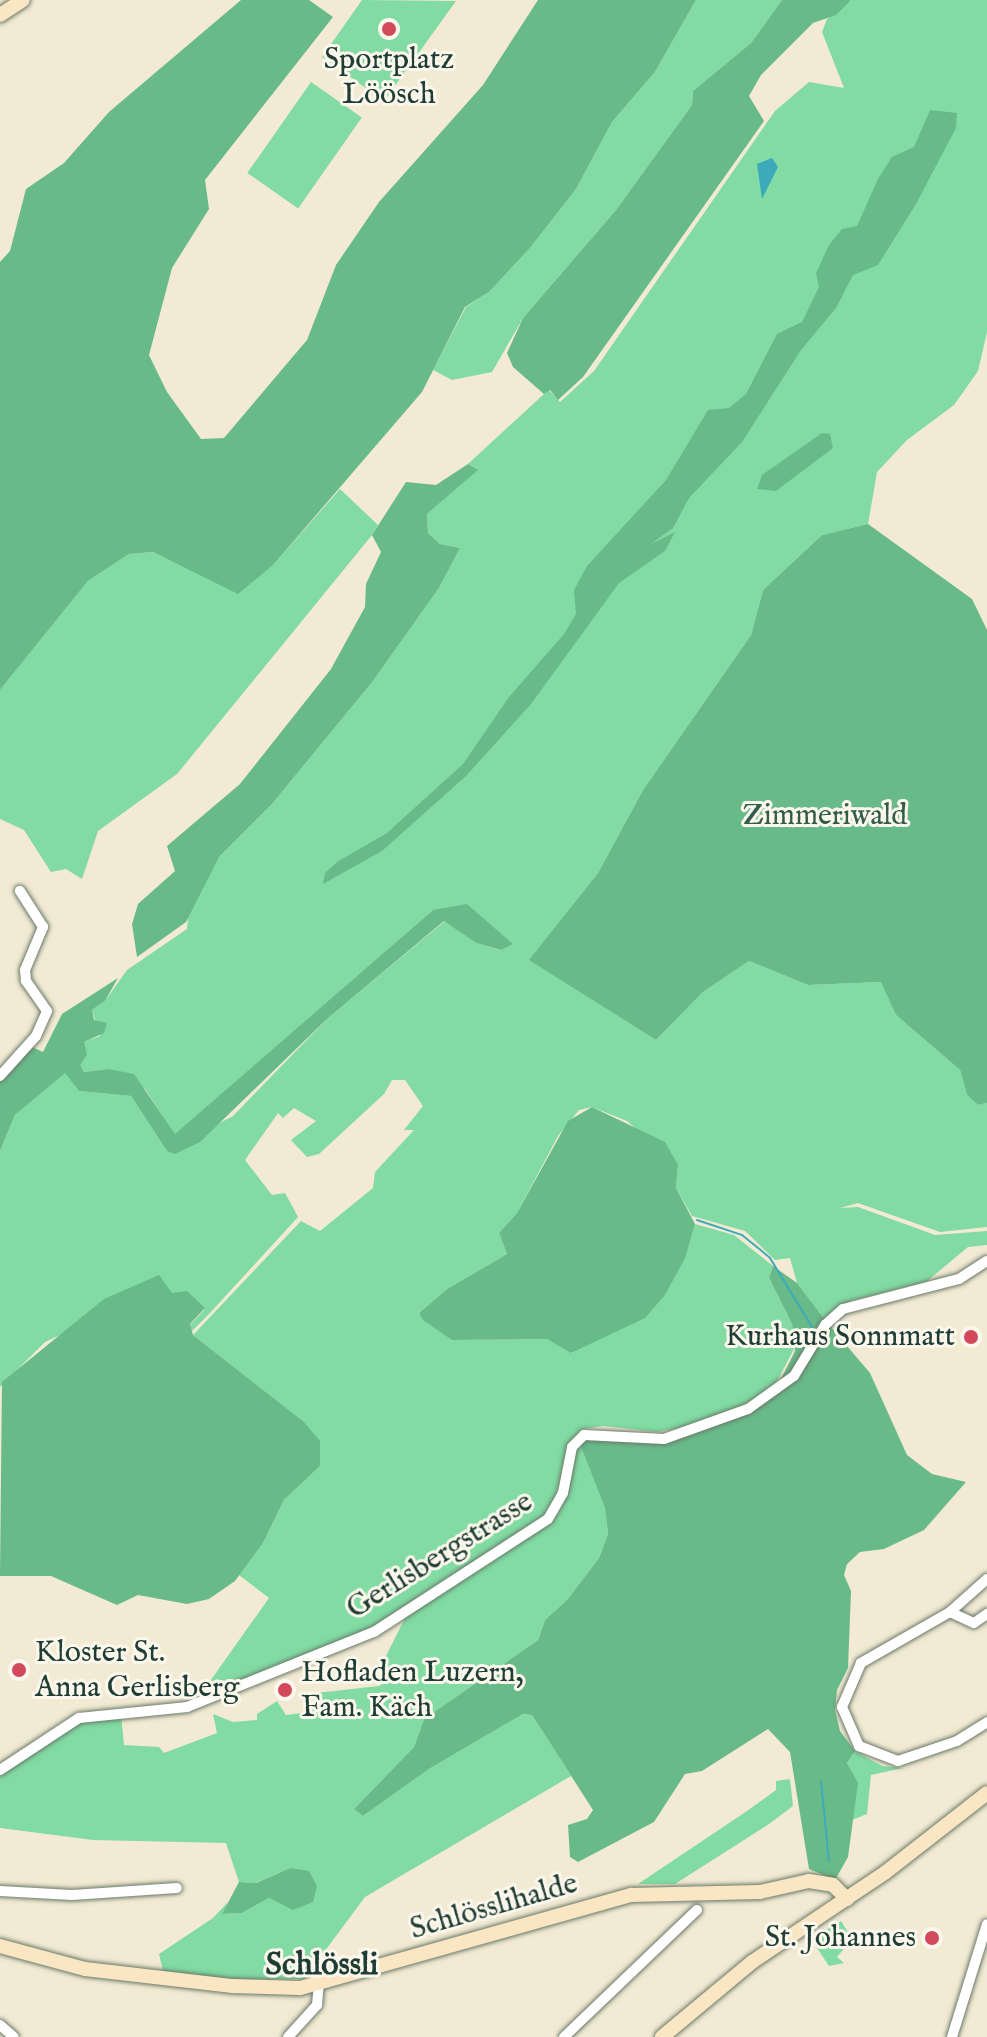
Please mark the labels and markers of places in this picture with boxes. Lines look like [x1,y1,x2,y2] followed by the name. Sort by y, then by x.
[380,20,398,38] marker: Sportplatz Löösch
[324,42,454,112] place label: Sportplatz Löösch
[725,1319,955,1355] place label: Kurhaus Sonnmatt
[962,1328,980,1346] marker: Kurhaus Sonnmatt
[35,1635,239,1706] place label: Kloster St. Anna Gerlisberg
[301,1655,523,1726] place label: Hofladen Luzern, Fam. Käch
[10,1661,28,1679] marker: Kloster St. Anna Gerlisberg
[276,1681,294,1699] marker: Hofladen Luzern, Fam. Käch
[765,1920,916,1956] place label: St. Johannes
[923,1929,941,1947] marker: St. Johannes

